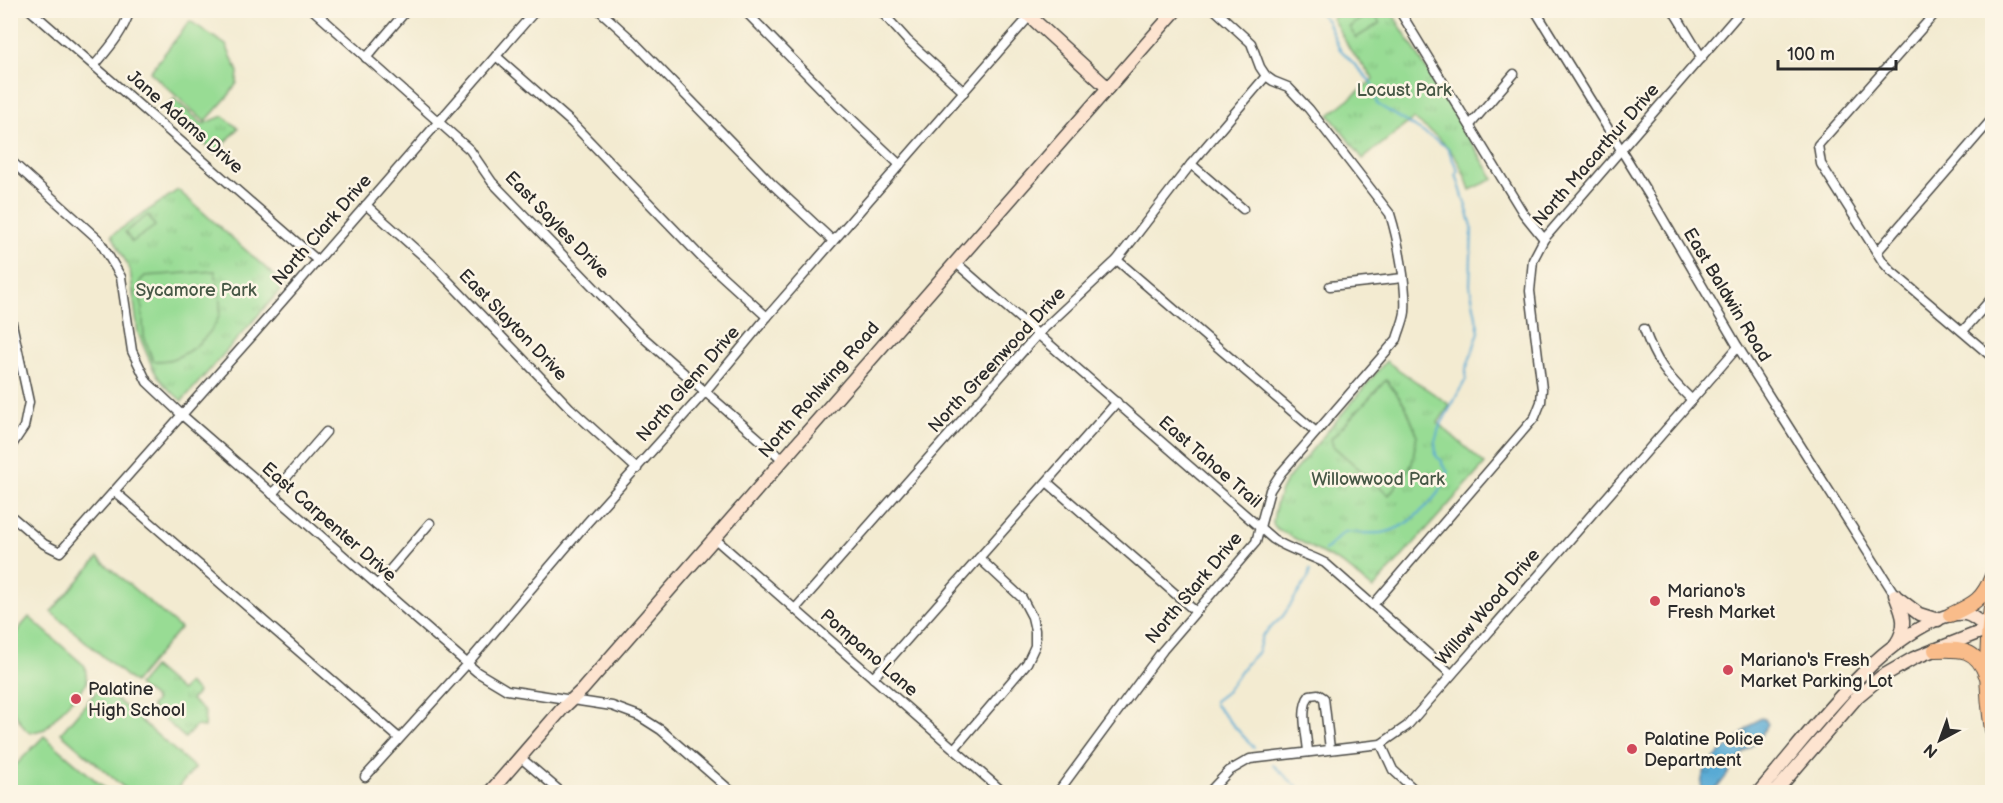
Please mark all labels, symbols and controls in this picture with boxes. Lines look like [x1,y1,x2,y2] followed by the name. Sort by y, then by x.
[1778,33,1896,71] scale bar
[1787,44,1835,65] text: 100 m
[123,66,248,178] street label: Jane Adams Drive
[1528,79,1664,231] street label: North Macarthur Drive
[1356,80,1452,101] park label: Locust Park
[501,167,614,283] street label: East Sayles Drive
[268,170,376,290] street label: North Clark Drive
[1679,224,1775,366] street label: East Baldwin Road
[455,265,572,385] street label: East Slayton Drive
[135,280,257,301] park label: Sycamore Park
[924,283,1070,437] street label: North Greenwood Drive
[754,318,884,462] street label: North Rohlwing Road
[632,322,744,446] street label: North Glenn Drive
[1154,412,1266,512] street label: East Tahoe Trail
[257,458,401,586] street label: East Carpenter Drive
[1311,469,1445,490] park label: Willowwood Park
[1141,528,1247,648] street label: North Stark Drive
[1432,544,1544,669] street label: Willow Wood Drive
[1667,581,1776,623] place label: Mariano's Fresh Market
[1648,594,1662,608] marker: Mariano's Fresh Market
[816,605,922,701] street label: Pompano Lane
[1740,650,1893,692] place label: Mariano's Fresh Market Parking Lot
[1721,663,1735,677] marker: Mariano's Fresh Market Parking Lot
[88,679,185,721] place label: Palatine High School
[69,692,83,706] marker: Palatine High School
[1910,710,1970,770] north arrow
[1644,729,1764,771] place label: Palatine Police Department
[1920,739,1942,761] text: N
[1625,742,1639,756] marker: Palatine Police Department

